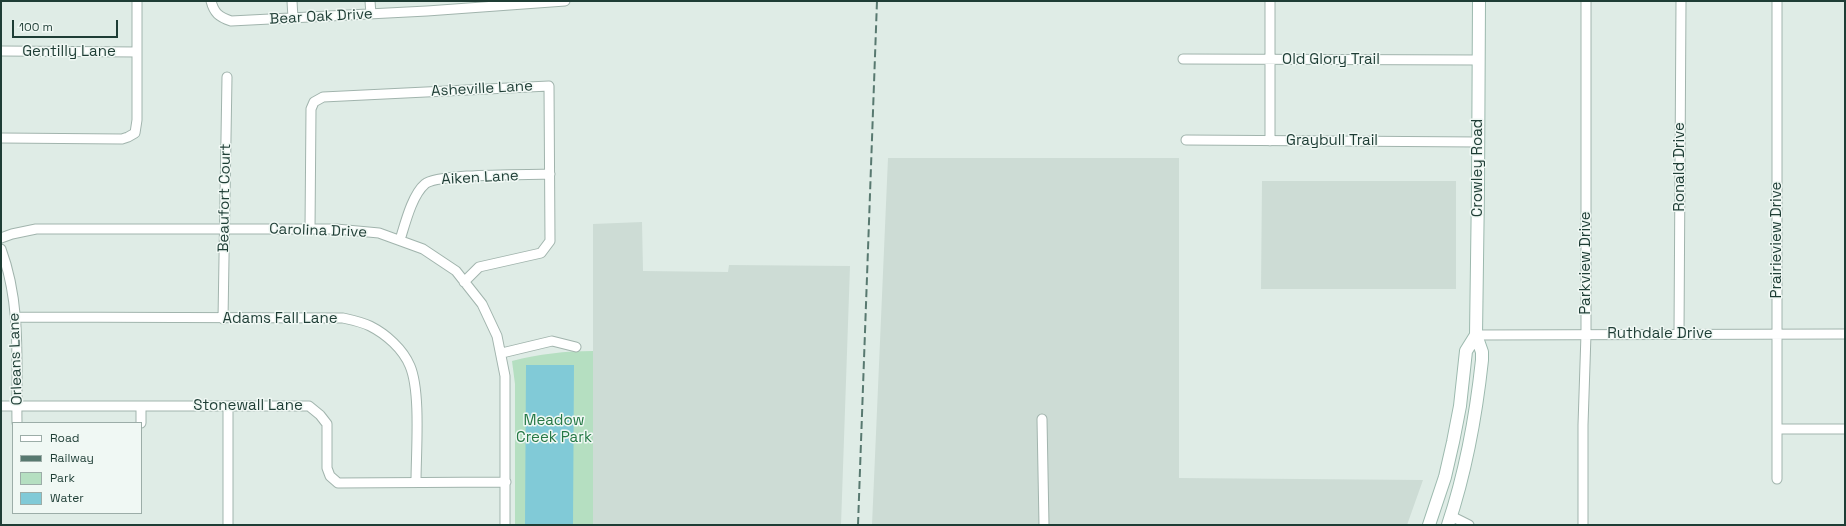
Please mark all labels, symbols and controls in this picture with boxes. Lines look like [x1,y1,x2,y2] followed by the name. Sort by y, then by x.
[269,5,373,29] street label: Bear Oak Drive
[14,12,120,38] scale bar
[19,19,53,35] text: 100 m
[22,43,116,61] street label: Gentilly Lane
[1282,51,1380,69] street label: Old Glory Trail
[431,77,533,101] street label: Asheville Lane
[1469,119,1487,217] street label: Crowley Road
[1671,122,1689,212] street label: Ronald Drive
[1286,132,1378,150] street label: Graybull Trail
[215,143,235,253] street label: Beaufort Court
[441,167,519,189] street label: Aiken Lane
[1768,182,1786,298] street label: Prairieview Drive
[1577,211,1595,315] street label: Parkview Drive
[269,220,367,242] street label: Carolina Drive
[222,310,338,328] street label: Adams Fall Lane
[5,312,27,406] street label: Orleans Lane
[1607,325,1713,343] street label: Ruthdale Drive
[193,397,303,415] street label: Stonewall Lane
[516,412,592,447] park label: Meadow Creek Park
[12,422,142,514] legend
[50,430,79,446] text: Road
[50,450,94,466] text: Railway
[50,470,75,486] text: Park
[50,490,84,506] text: Water

